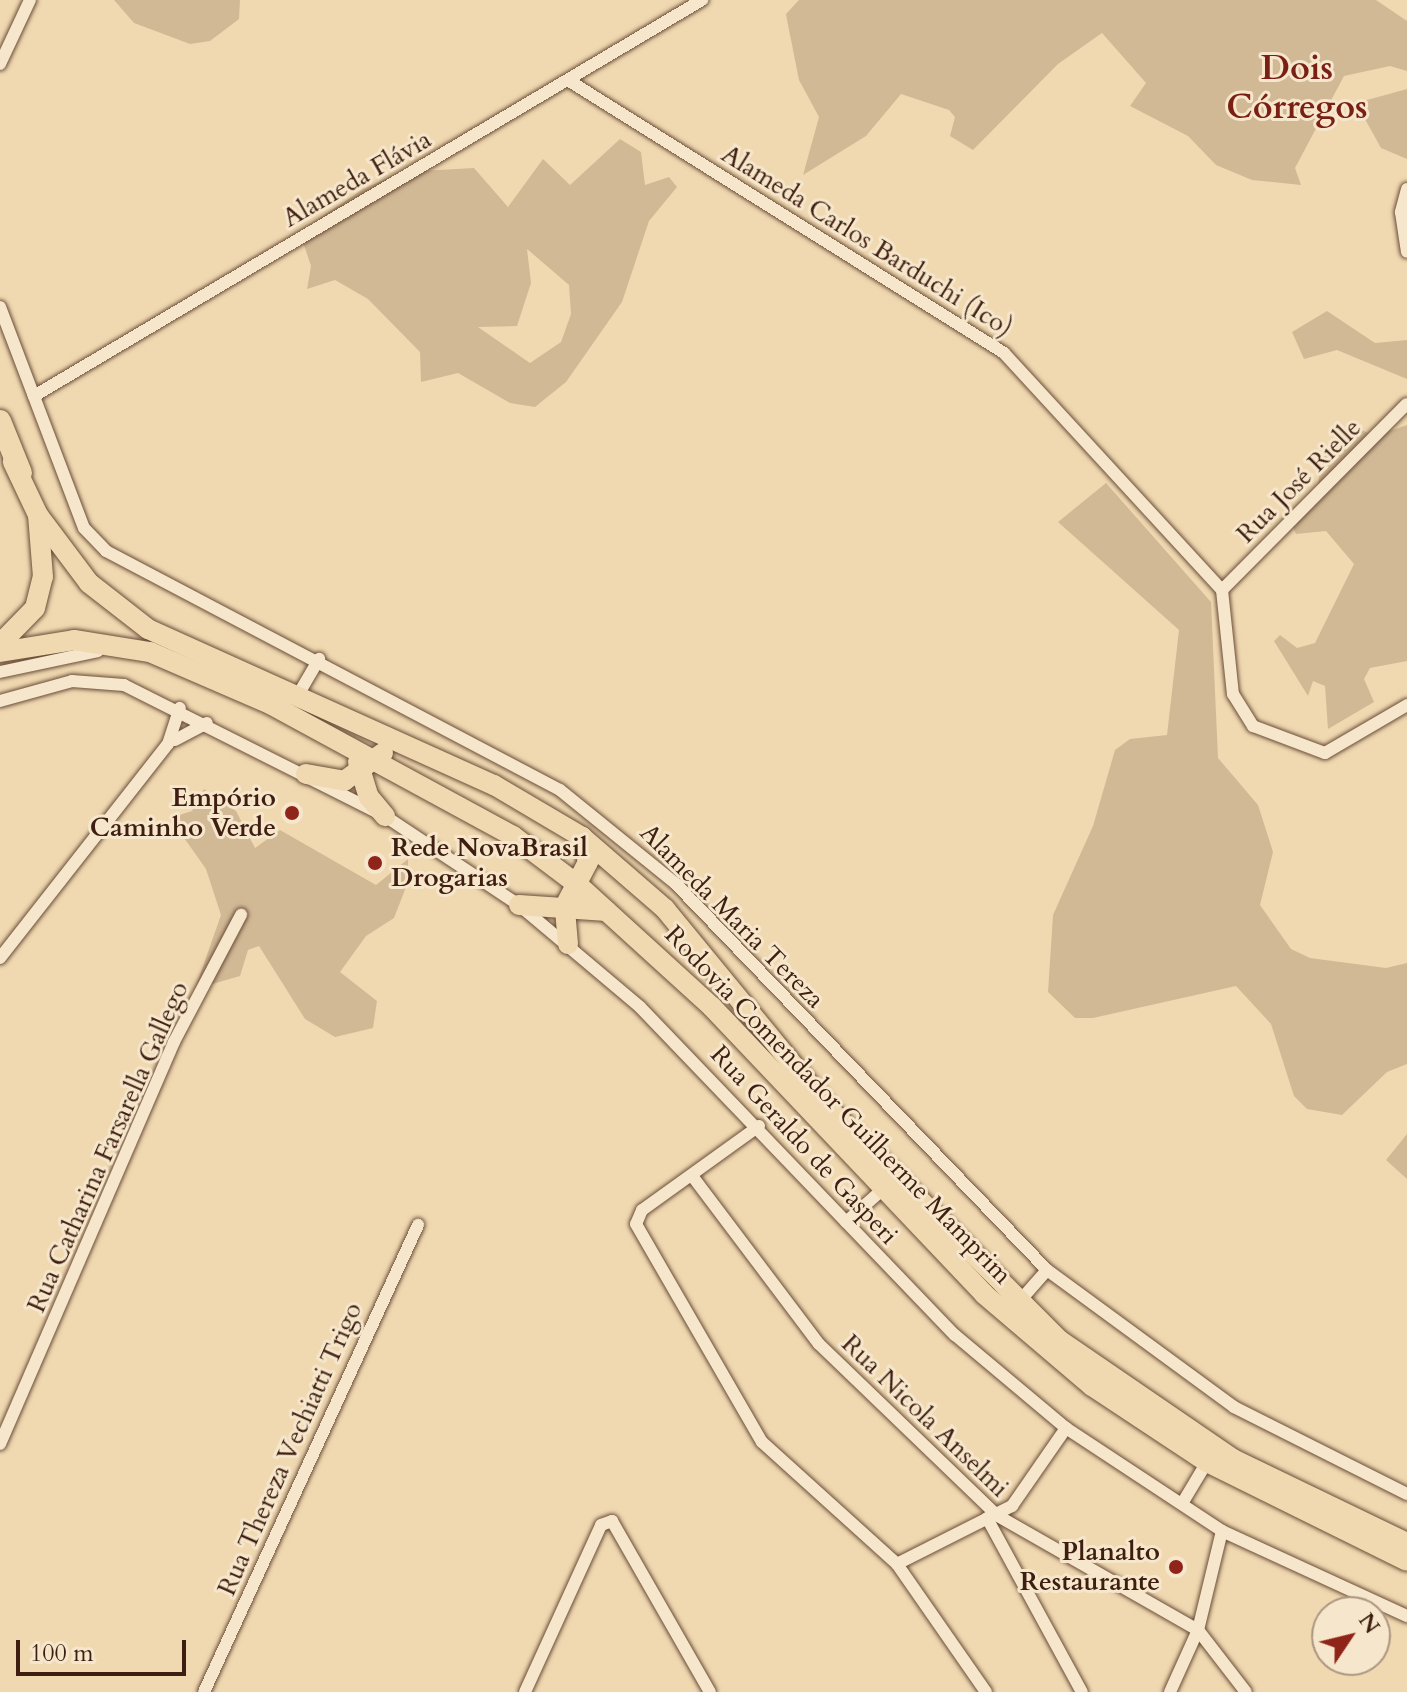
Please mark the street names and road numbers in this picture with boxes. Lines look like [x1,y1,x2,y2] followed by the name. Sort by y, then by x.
[277,124,437,234] street label: Alameda Flávia
[716,138,1018,344] street label: Alameda Carlos Barduchi (Ico)
[1230,412,1368,550] street label: Rua José Rielle
[633,817,831,1015] street label: Alameda Maria Tereza
[658,919,1018,1291] street label: Rodovia Comendador Guilherme Mamprim
[21,977,195,1317] street label: Rua Catharina Farsarella Gallego
[704,1039,904,1251] street label: Rua Geraldo de Gasperi
[211,1298,369,1600] street label: Rua Thereza Vechiatti Trigo
[835,1328,1015,1504] street label: Rua Nicola Anselmi

